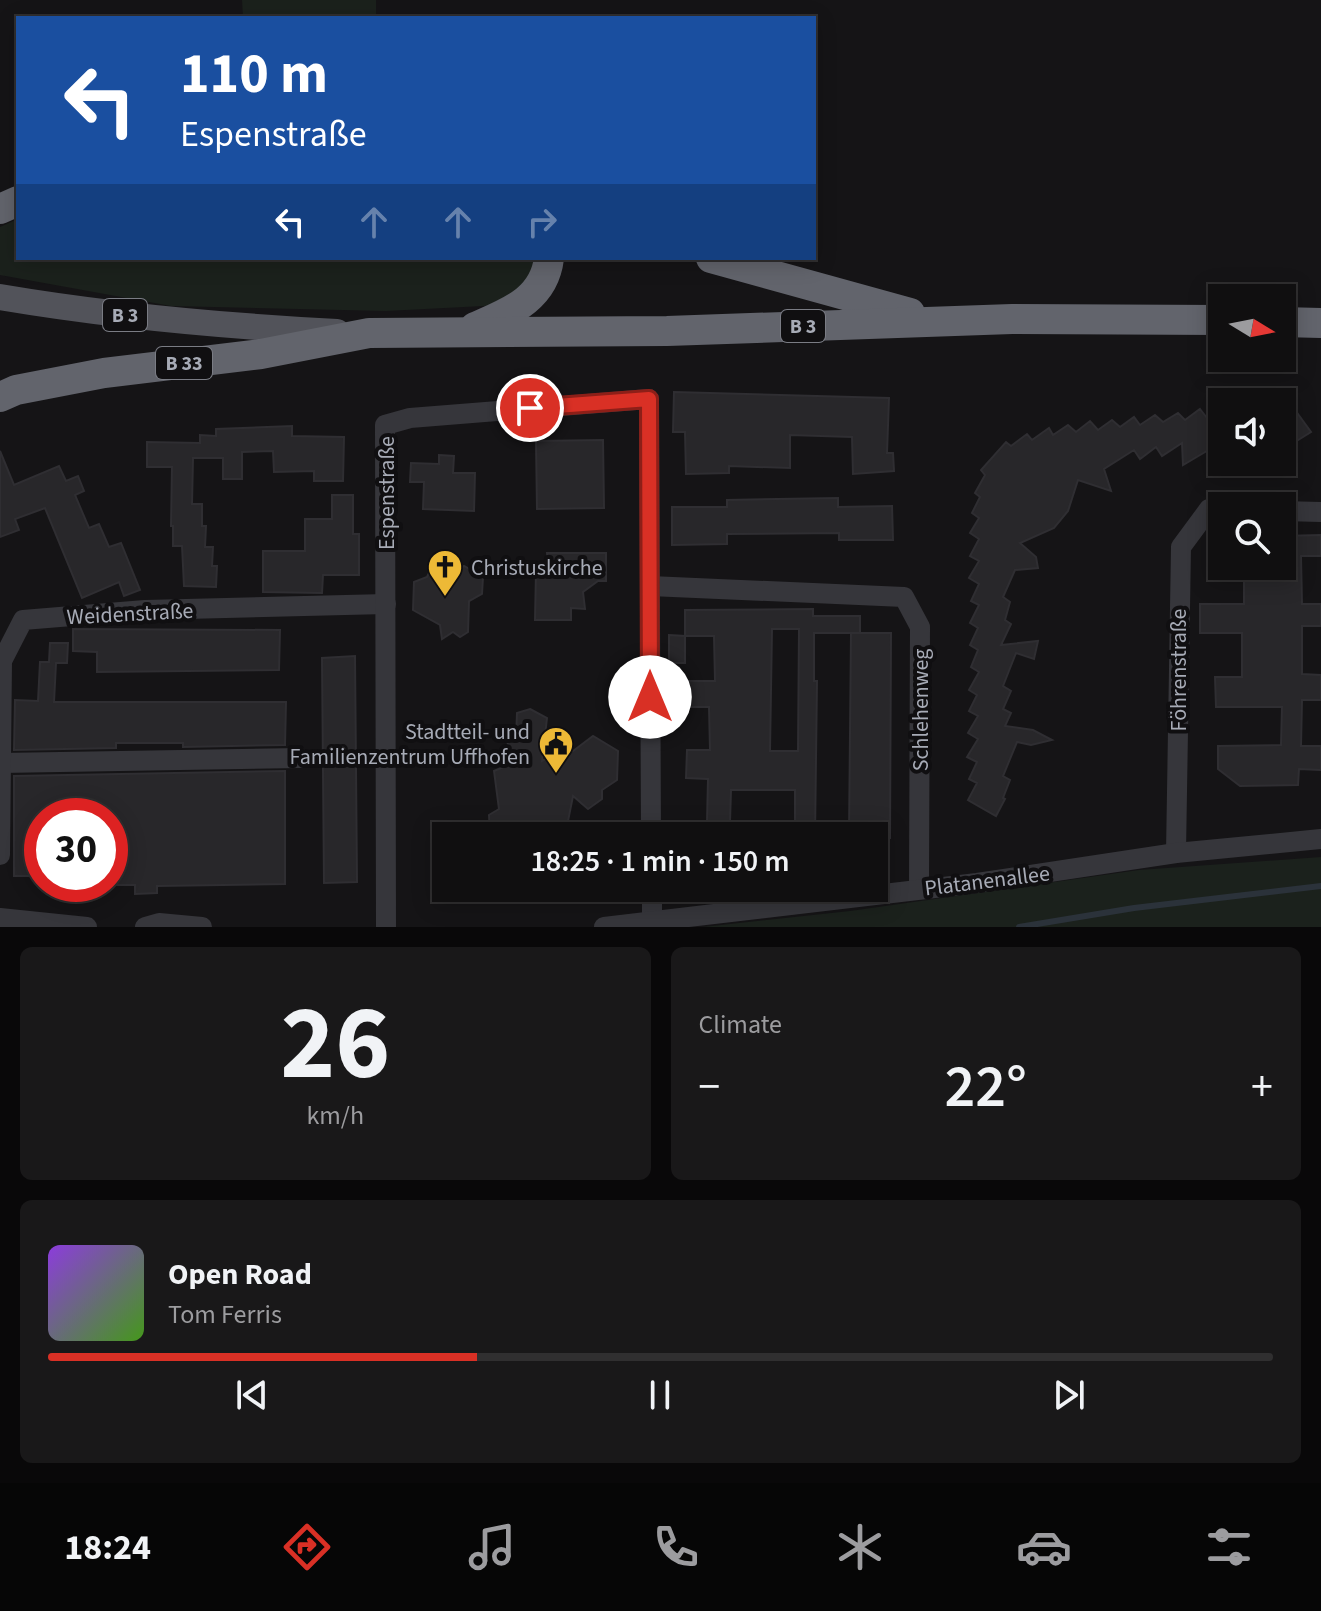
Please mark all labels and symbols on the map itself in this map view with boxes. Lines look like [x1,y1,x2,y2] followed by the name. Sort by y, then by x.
[1208,284,1296,372] north arrow
[103,299,147,331] road number: B 3
[781,310,825,342] road number: B 3
[156,347,212,379] road number: B 33
[496,374,564,442] pin
[371,436,403,550] street label: Espenstraße
[426,548,464,598] church icon: Christuskirche
[471,552,603,584] place label: Christuskirche
[66,595,194,633] street label: Weidenstraße
[1163,609,1195,731] street label: Föhrenstraße
[905,649,937,771] street label: Schlehenweg
[608,655,692,739] position arrow
[290,716,530,773] place label: Stadtteil- und Familienzentrum Uffhofen
[537,725,575,775] public building icon: Stadtteil- und Familienzentrum Uffhofen
[24,798,128,902] speed limit sign: 30
[923,857,1052,905] street label: Platanenallee

